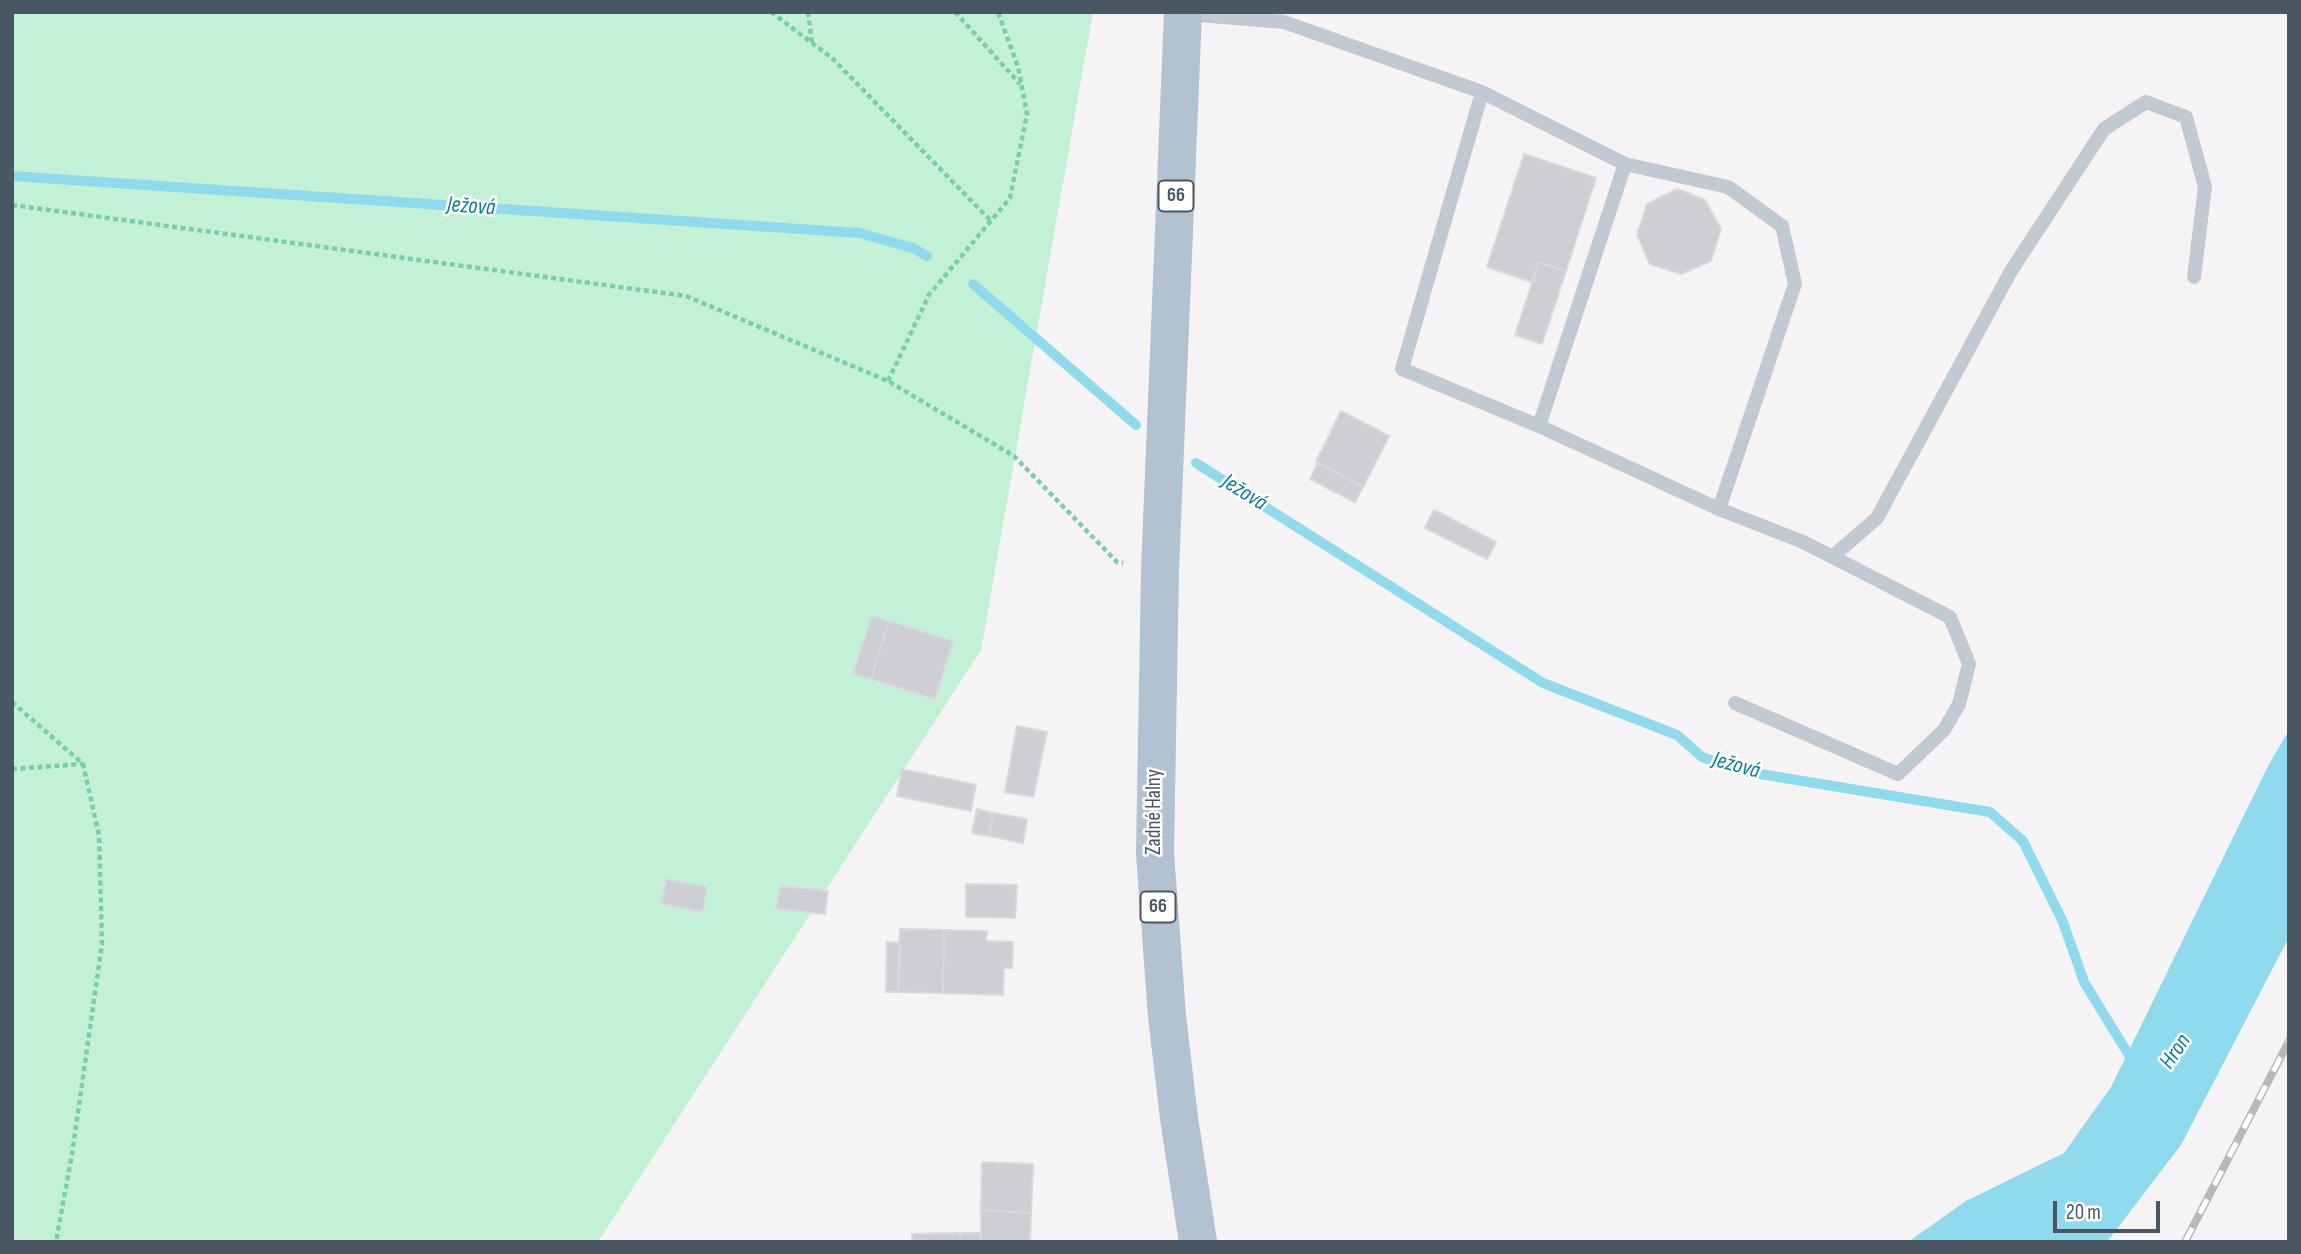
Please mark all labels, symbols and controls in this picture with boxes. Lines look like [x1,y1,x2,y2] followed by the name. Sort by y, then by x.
[1158,180,1194,212] road number: 66
[446,192,496,222] water label: Ježová
[1216,468,1272,518] water label: Ježová
[1709,746,1763,786] water label: Ježová
[1142,769,1168,855] street label: Zadné Halny
[1140,892,1176,923] road number: 66
[2154,1029,2198,1075] water label: Hron
[2056,1188,2163,1232] scale bar
[2066,1200,2101,1225] text: 20 m

